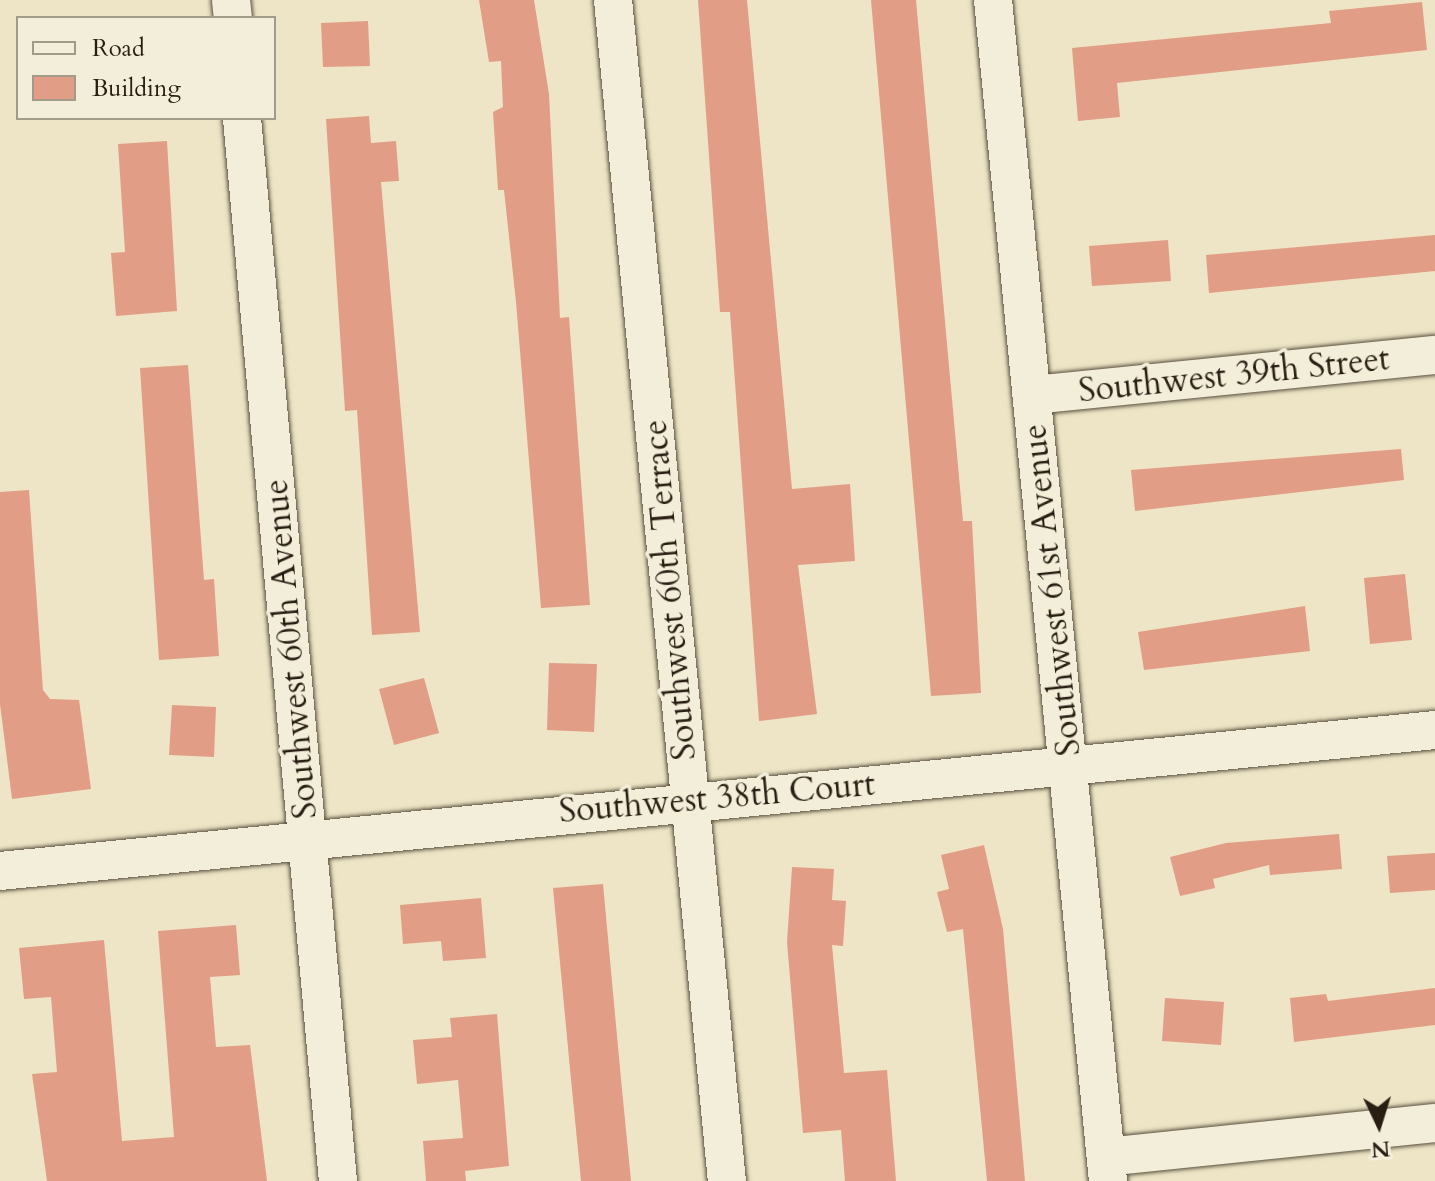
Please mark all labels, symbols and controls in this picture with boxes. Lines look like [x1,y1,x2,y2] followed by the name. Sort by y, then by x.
[16,16,276,120] legend
[92,32,145,65] text: Road
[92,72,181,105] text: Building
[1076,338,1392,412] street label: Southwest 39th Street
[635,418,705,762] street label: Southwest 60th Terrace
[1014,422,1090,758] street label: Southwest 61st Avenue
[256,477,326,821] street label: Southwest 60th Avenue
[557,764,877,832] street label: Southwest 38th Court
[1339,1085,1419,1165] north arrow
[1370,1133,1391,1165] text: N

